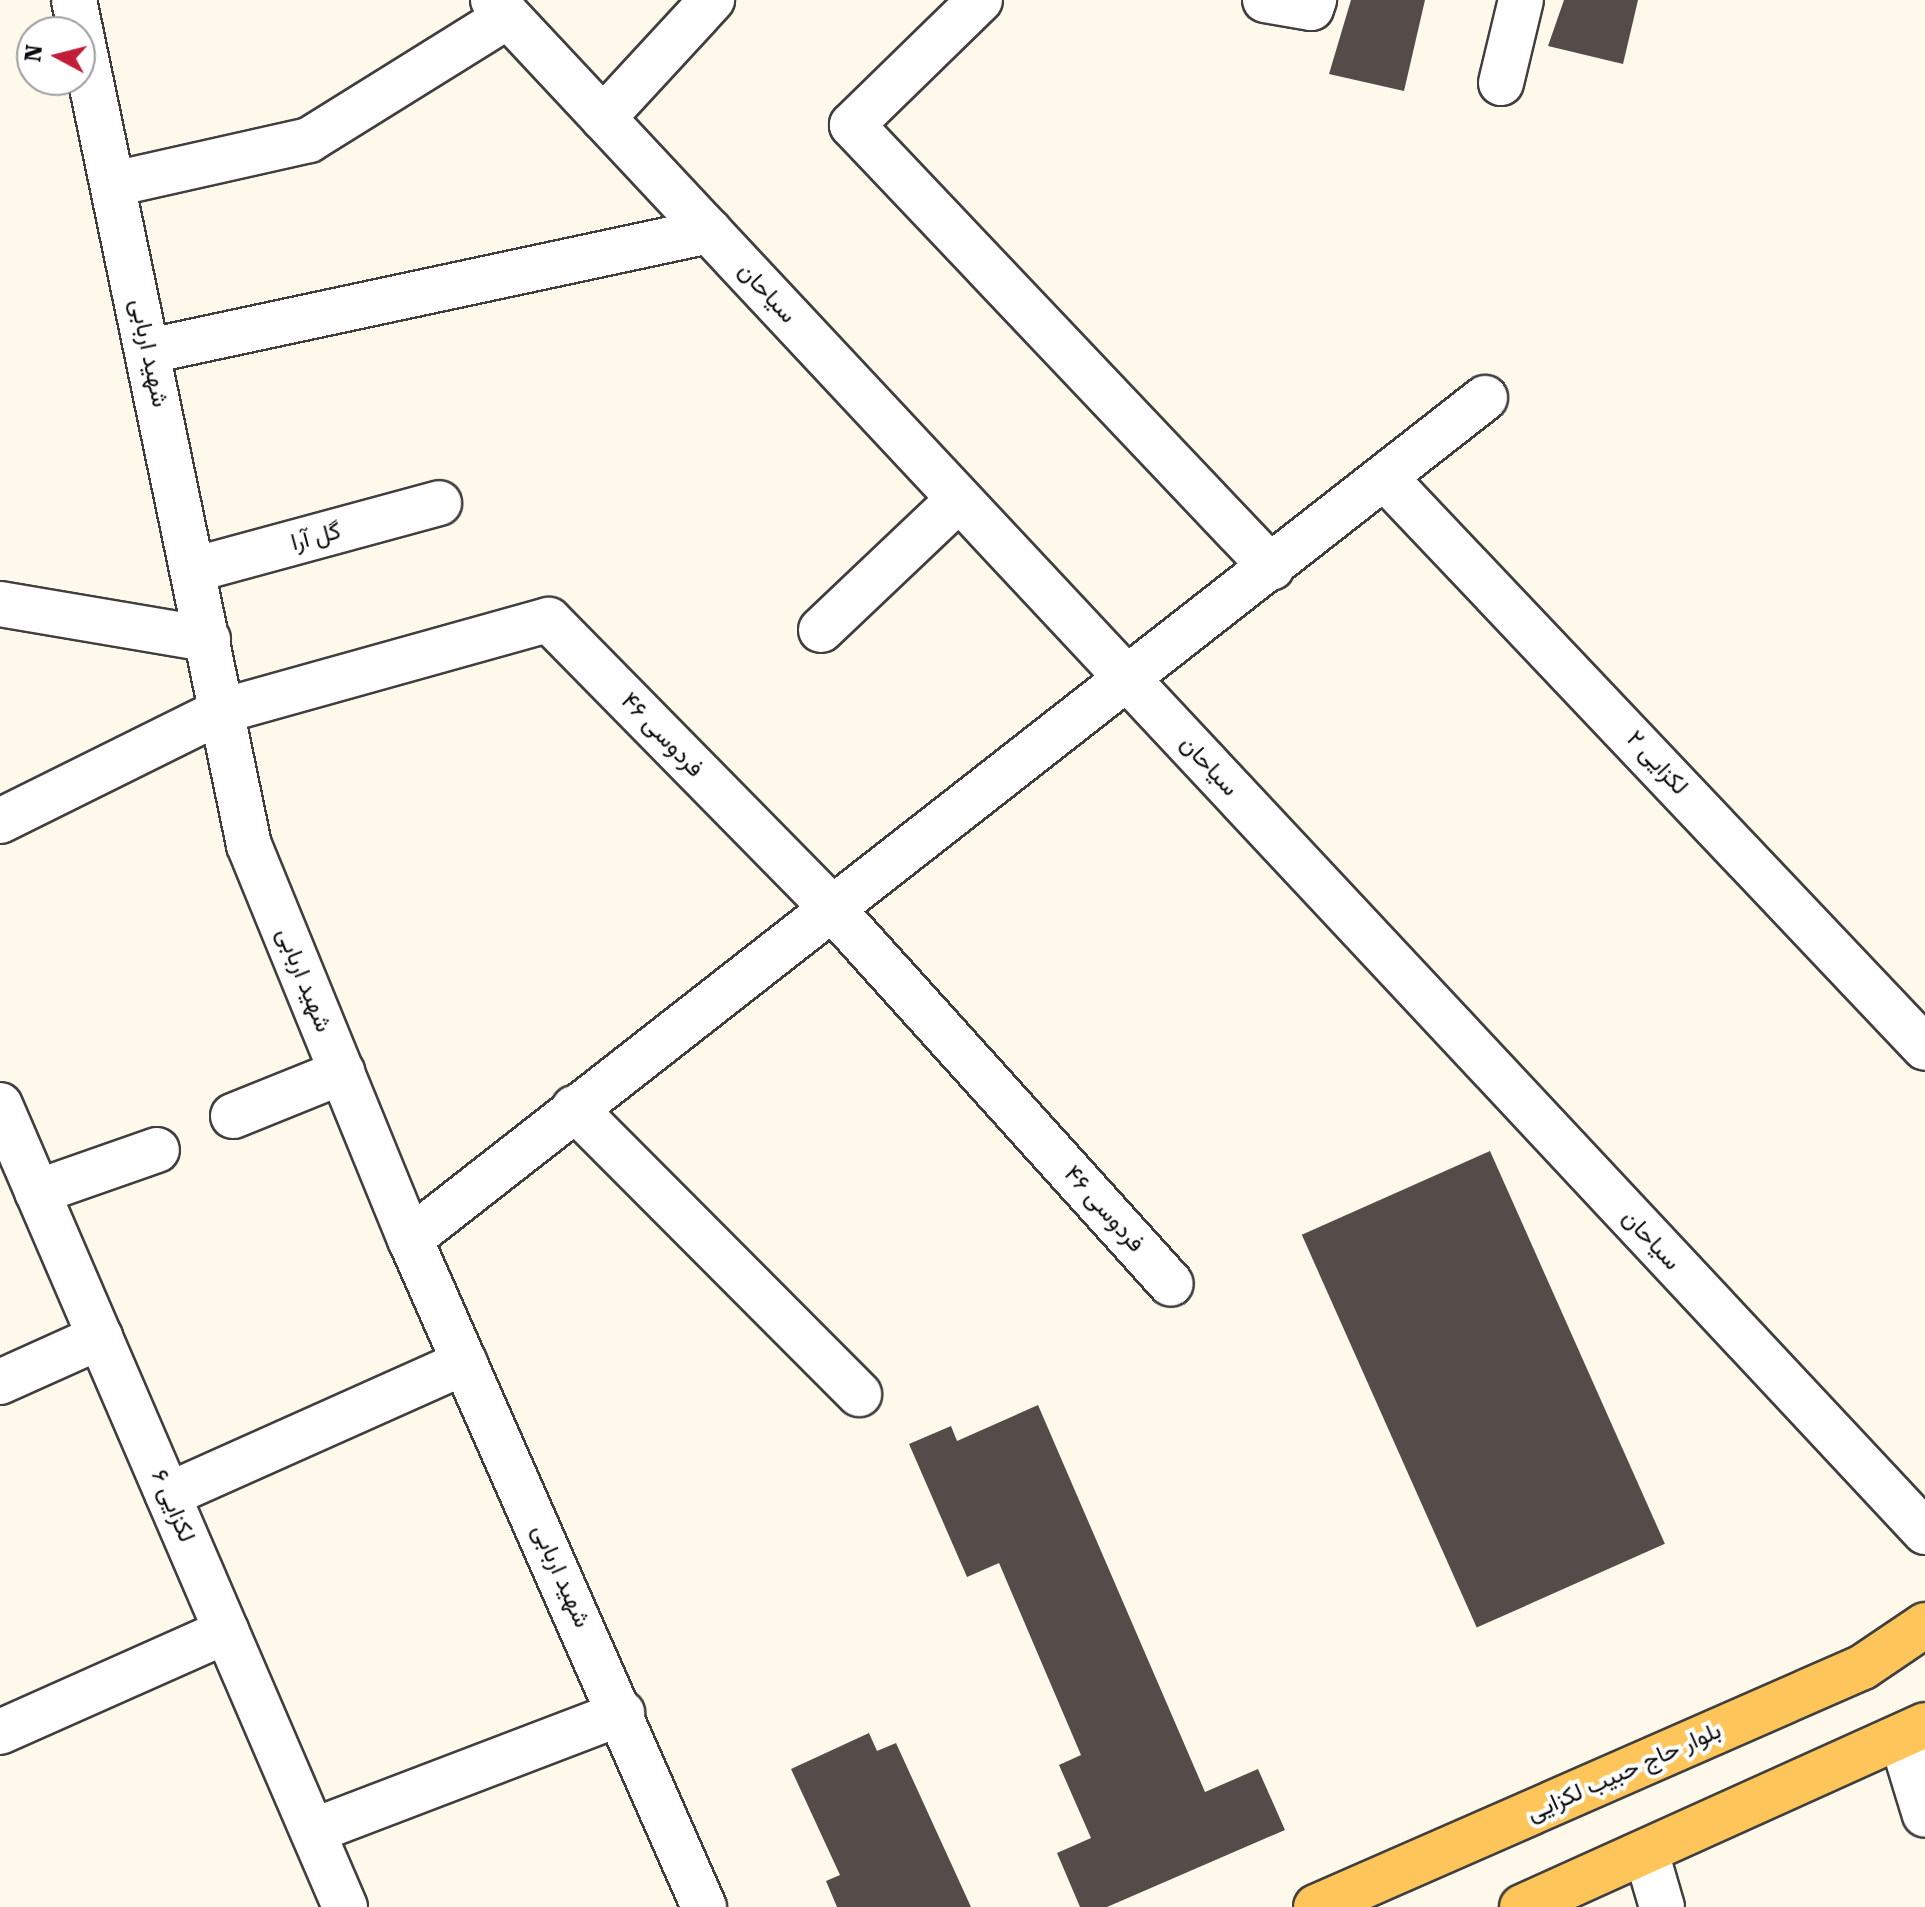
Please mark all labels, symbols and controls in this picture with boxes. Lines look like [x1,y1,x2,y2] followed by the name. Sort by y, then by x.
[16,16,96,96] north arrow
[20,43,47,63] text: N
[732,257,802,329] street label: سیاحان
[123,296,175,410] street label: شهید اربابی
[288,517,344,557] street label: گل آرا
[615,687,709,783] street label: فردوسی ۴۶
[1620,725,1694,801] street label: لکزایی ۲
[1174,730,1244,802] street label: سیاحان
[270,924,338,1036] street label: شهید اربابی
[1058,1160,1150,1258] street label: فردوسی ۴۶
[1616,1204,1686,1276] street label: سیاحان
[145,1465,201,1547] street label: لکزایی ۶
[526,1520,596,1632] street label: شهید اربابی
[1522,1716,1726,1828] street label: بلوار حاج حبیب لکزايی

